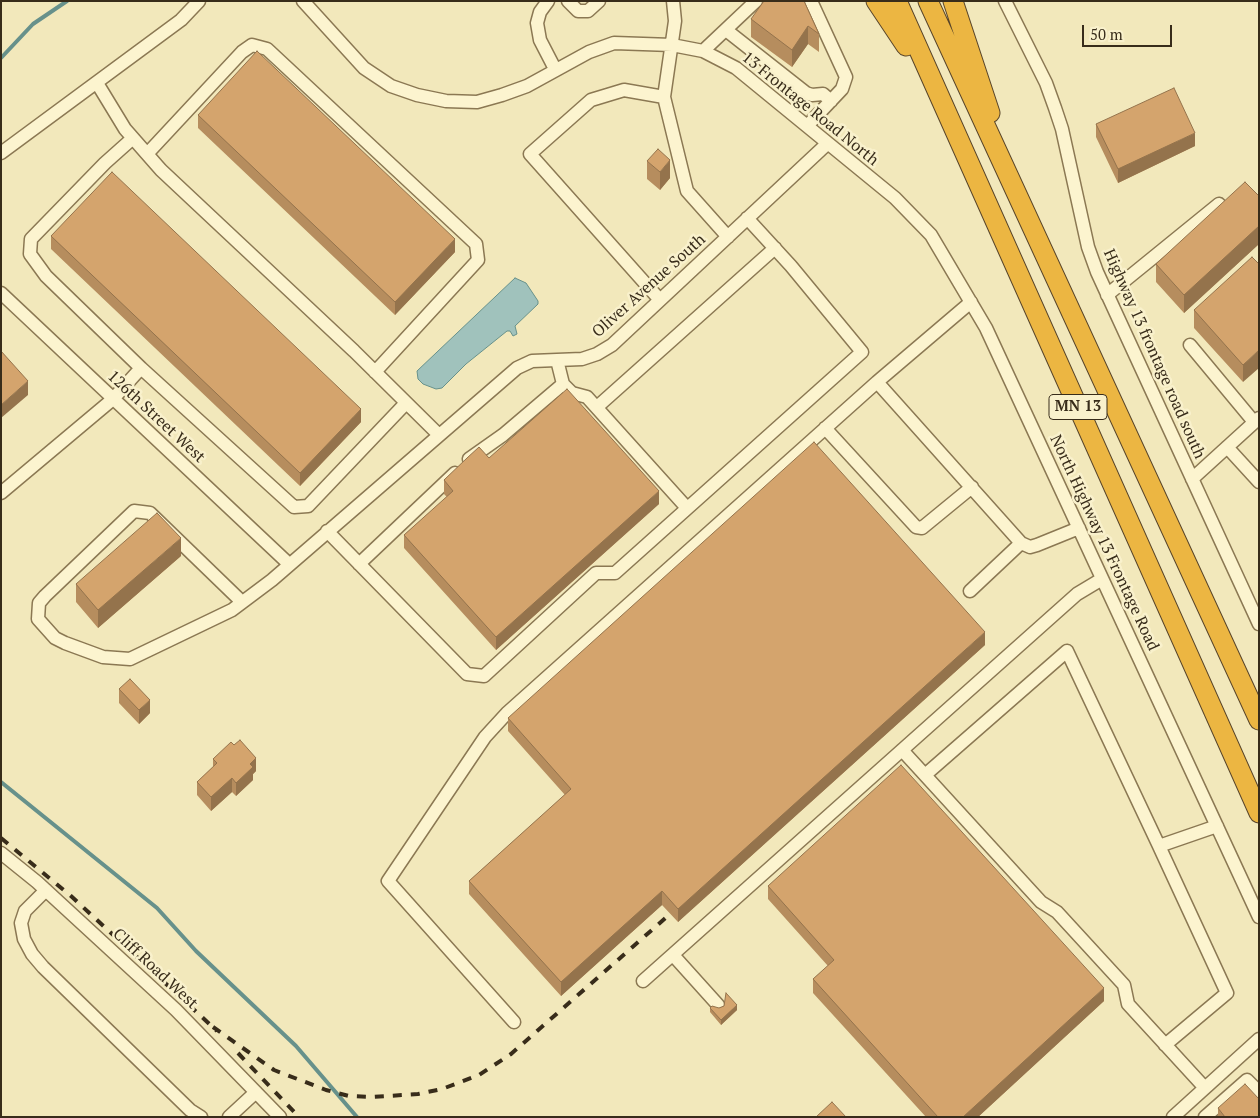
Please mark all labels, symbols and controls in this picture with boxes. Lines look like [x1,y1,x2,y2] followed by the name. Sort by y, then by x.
[1085,15,1175,47] scale bar
[1090,24,1123,44] text: 50 m
[738,48,882,170] street label: 13 Frontage Road North
[588,230,710,342] street label: Oliver Avenue South
[1099,246,1209,462] street label: Highway 13 frontage road south
[103,367,209,467] street label: 126th Street West
[1049,394,1107,420] road number: MN 13
[1045,432,1163,654] street label: North Highway 13 Frontage Road
[109,925,201,1013] street label: Cliff Road West

